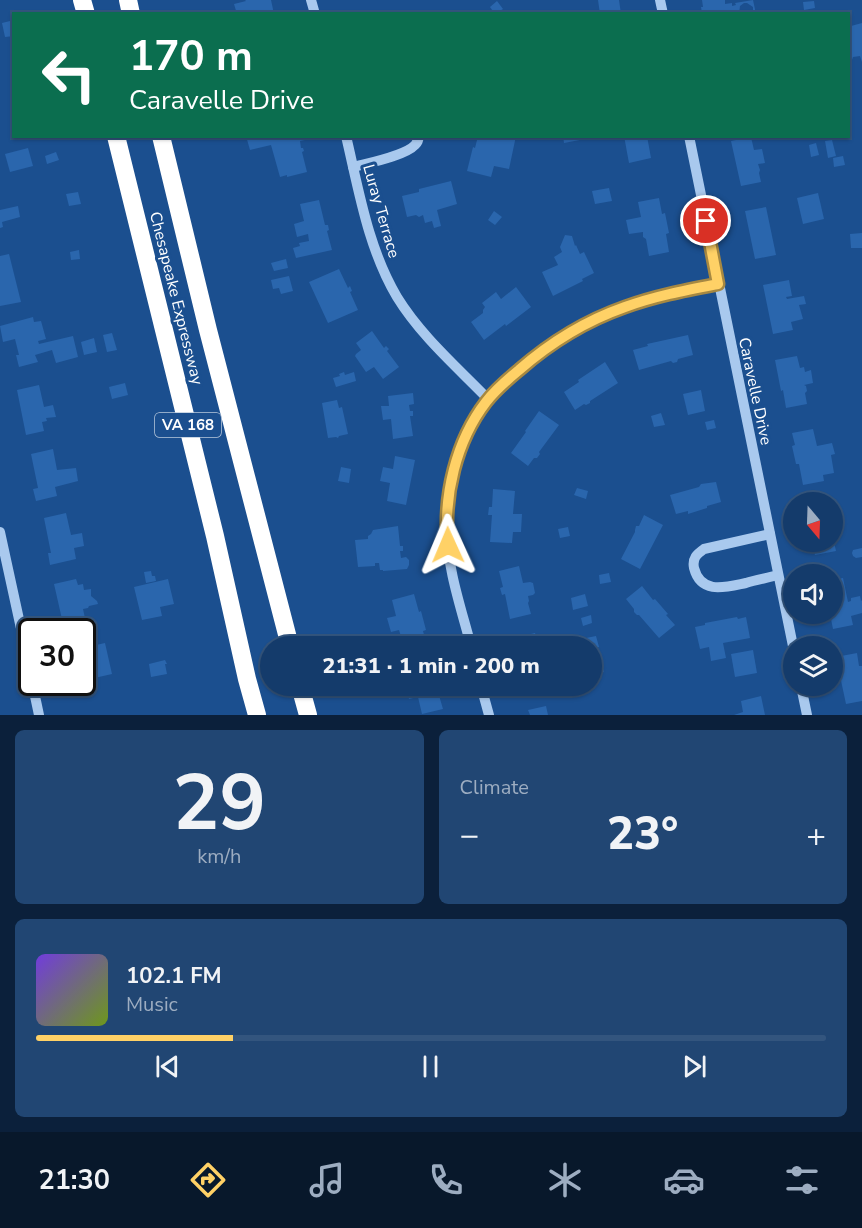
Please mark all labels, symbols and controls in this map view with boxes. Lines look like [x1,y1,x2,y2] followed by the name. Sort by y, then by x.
[129,28,253,85] text: 170 m
[30,36,108,114] icon: left
[129,82,314,119] text: Caravelle Drive
[357,162,405,261] street label: Luray Terrace
[680,195,731,246] pin
[689,204,722,237] icon: arrive
[144,209,208,388] street label: Chesapeake Expressway
[733,335,777,447] street label: Caravelle Drive
[155,413,221,437] road number: VA 168
[783,492,843,552] north arrow
[783,492,843,696] map controls
[416,513,480,577] position arrow
[783,564,843,624] button: sound
[18,618,96,696] speed limit sign: 30
[783,636,843,696] button: layers
[322,651,540,681] text: 21:31 · 1 min · 200 m
[172,750,266,857] text: 29
[460,774,529,801] text: Climate
[607,804,678,865] text: 23°
[460,813,479,858] text: −
[806,813,826,858] text: +
[197,843,241,870] text: km/h
[126,961,222,991] text: 102.1 FM
[126,991,178,1018] text: Music
[151,1050,184,1083] icon: previous
[414,1050,447,1083] icon: pause
[678,1050,711,1083] icon: next
[187,1159,229,1201] icon: directions
[306,1159,348,1201] icon: music
[425,1159,467,1201] icon: phone
[544,1159,586,1201] icon: climate
[663,1159,705,1201] icon: car
[781,1159,823,1201] icon: filters
[38,1162,110,1199] text: 21:30

